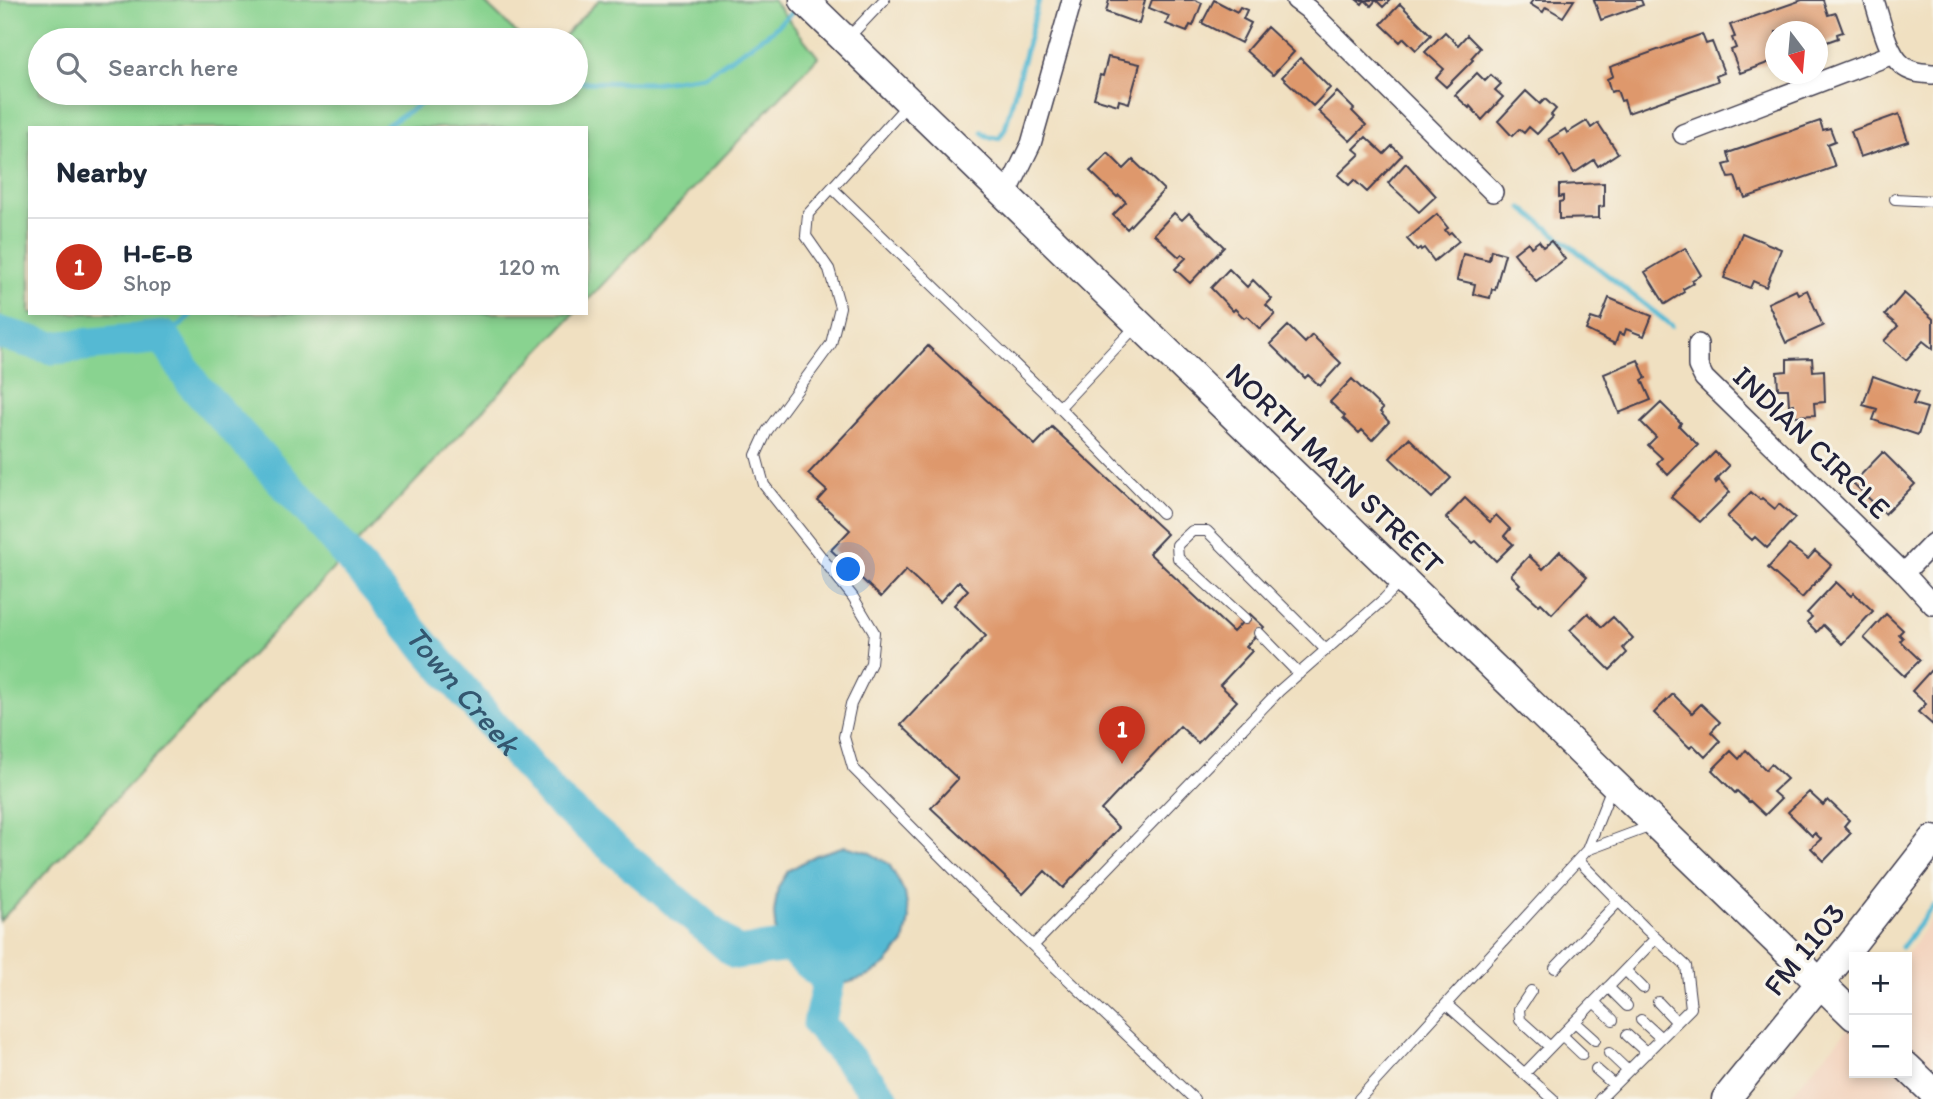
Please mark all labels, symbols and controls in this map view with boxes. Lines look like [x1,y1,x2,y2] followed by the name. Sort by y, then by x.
[1765,21,1828,84] north arrow
[28,28,588,105] search box
[52,48,90,86] icon: search
[108,51,238,83] text: Search here
[56,153,147,190] text: Nearby
[123,237,193,269] text: H-E-B
[74,253,84,281] text: 1
[499,253,560,281] text: 120 m
[123,269,171,297] text: Shop
[1218,354,1452,582] street label: NORTH MAIN STREET
[1726,358,1898,526] street label: INDIAN CIRCLE
[831,552,865,586] your location
[397,618,529,764] water label: Town Creek
[1099,706,1145,764] pin: 1
[1755,895,1853,1003] street label: FM 1103
[1849,952,1912,1078] map controls
[1849,952,1912,1015] button: +
[1849,1015,1912,1078] button: −

